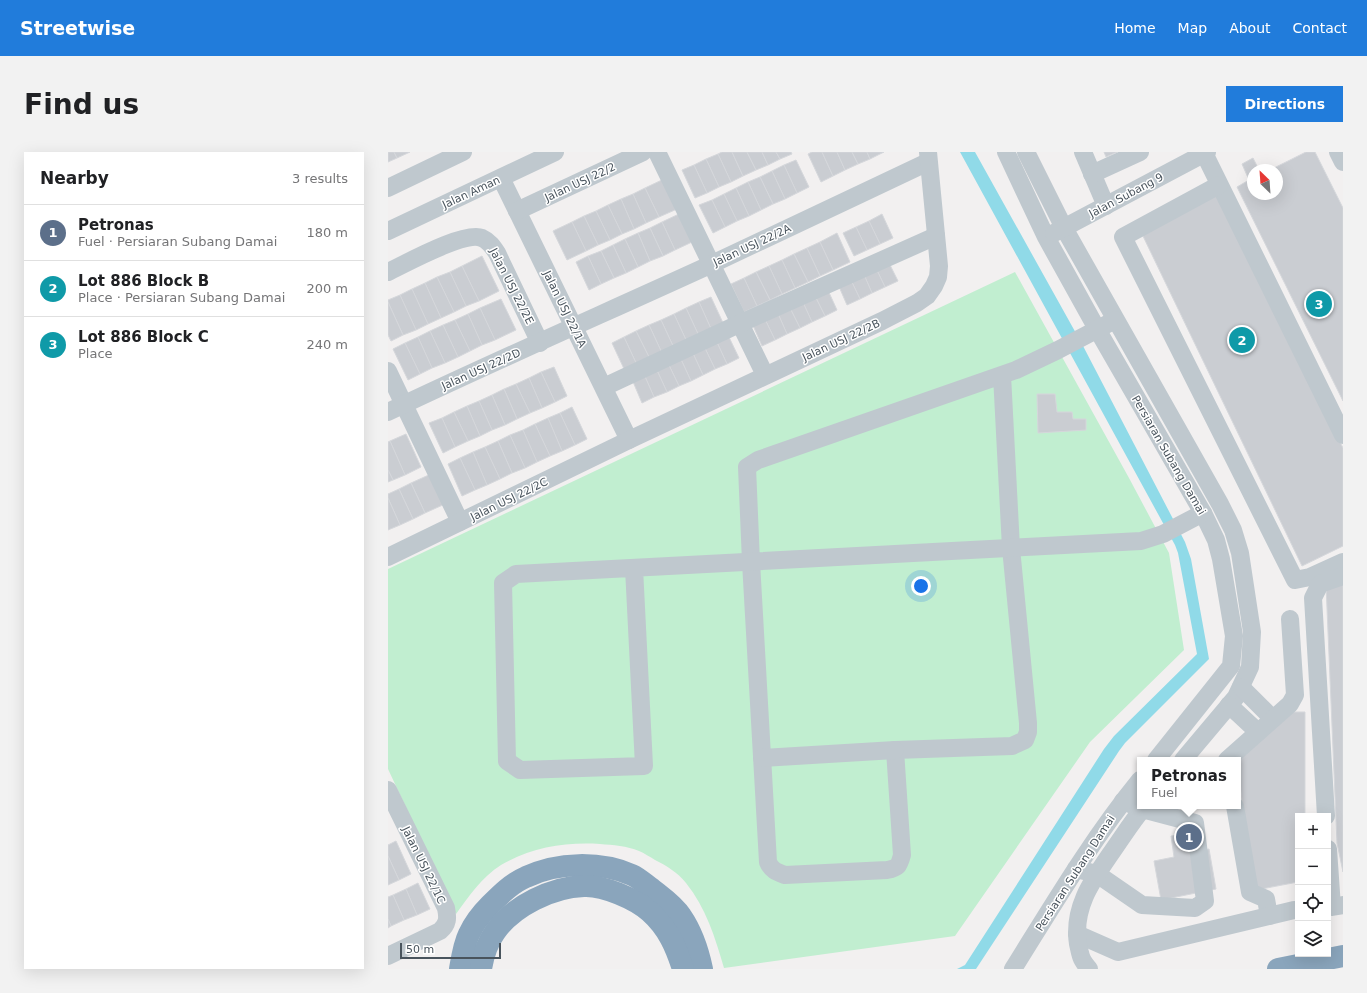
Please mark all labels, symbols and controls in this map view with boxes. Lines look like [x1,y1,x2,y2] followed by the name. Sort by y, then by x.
[20,17,135,39] text: Streetwise
[1114,20,1156,36] text: Home
[1178,20,1207,36] text: Map
[1229,20,1271,36] text: About
[1293,20,1347,36] text: Contact
[1226,86,1343,122] button: Directions
[24,88,139,121] text: Find us
[542,160,618,205] street label: Jalan USJ 22/2
[1247,164,1283,200] north arrow
[40,168,109,188] text: Nearby
[1086,170,1166,221] street label: Jalan Subang 9
[292,171,348,186] text: 3 results
[439,173,502,212] street label: Jalan Aman
[78,216,154,234] text: Petronas
[710,222,794,270] street label: Jalan USJ 22/2A
[48,225,58,240] text: 1
[306,225,348,240] text: 180 m
[78,234,277,249] text: Fuel · Persiaran Subang Damai
[486,245,536,326] street label: Jalan USJ 22/2E
[540,268,589,350] street label: Jalan USJ 22/1A
[78,272,209,290] text: Lot 886 Block B
[48,281,58,296] text: 2
[306,281,348,296] text: 200 m
[1306,289,1332,319] pin: 3
[78,290,285,305] text: Place · Persiaran Subang Damai
[799,317,882,365] street label: Jalan USJ 22/2B
[1229,325,1255,355] pin: 2
[78,328,209,346] text: Lot 886 Block C
[48,337,58,352] text: 3
[306,337,348,352] text: 240 m
[78,346,113,361] text: Place
[439,346,523,393] street label: Jalan USJ 22/2D
[1129,393,1208,517] street label: Persiaran Subang Damai
[468,475,550,524] street label: Jalan USJ 22/2C
[911,576,931,596] your location
[1137,757,1241,809] popup
[1151,767,1227,785] text: Petronas
[1151,785,1178,800] text: Fuel
[1033,813,1118,934] street label: Persiaran Subang Damai
[1295,813,1331,957] map controls
[1295,813,1331,849] button: +
[1176,822,1202,852] pin: 1
[399,824,448,906] street label: Jalan USJ 22/1C
[1295,849,1331,885] button: −
[1295,885,1331,921] button: locate
[1295,921,1331,957] button: layers
[400,941,501,960] scale bar
[406,943,434,956] text: 50 m

